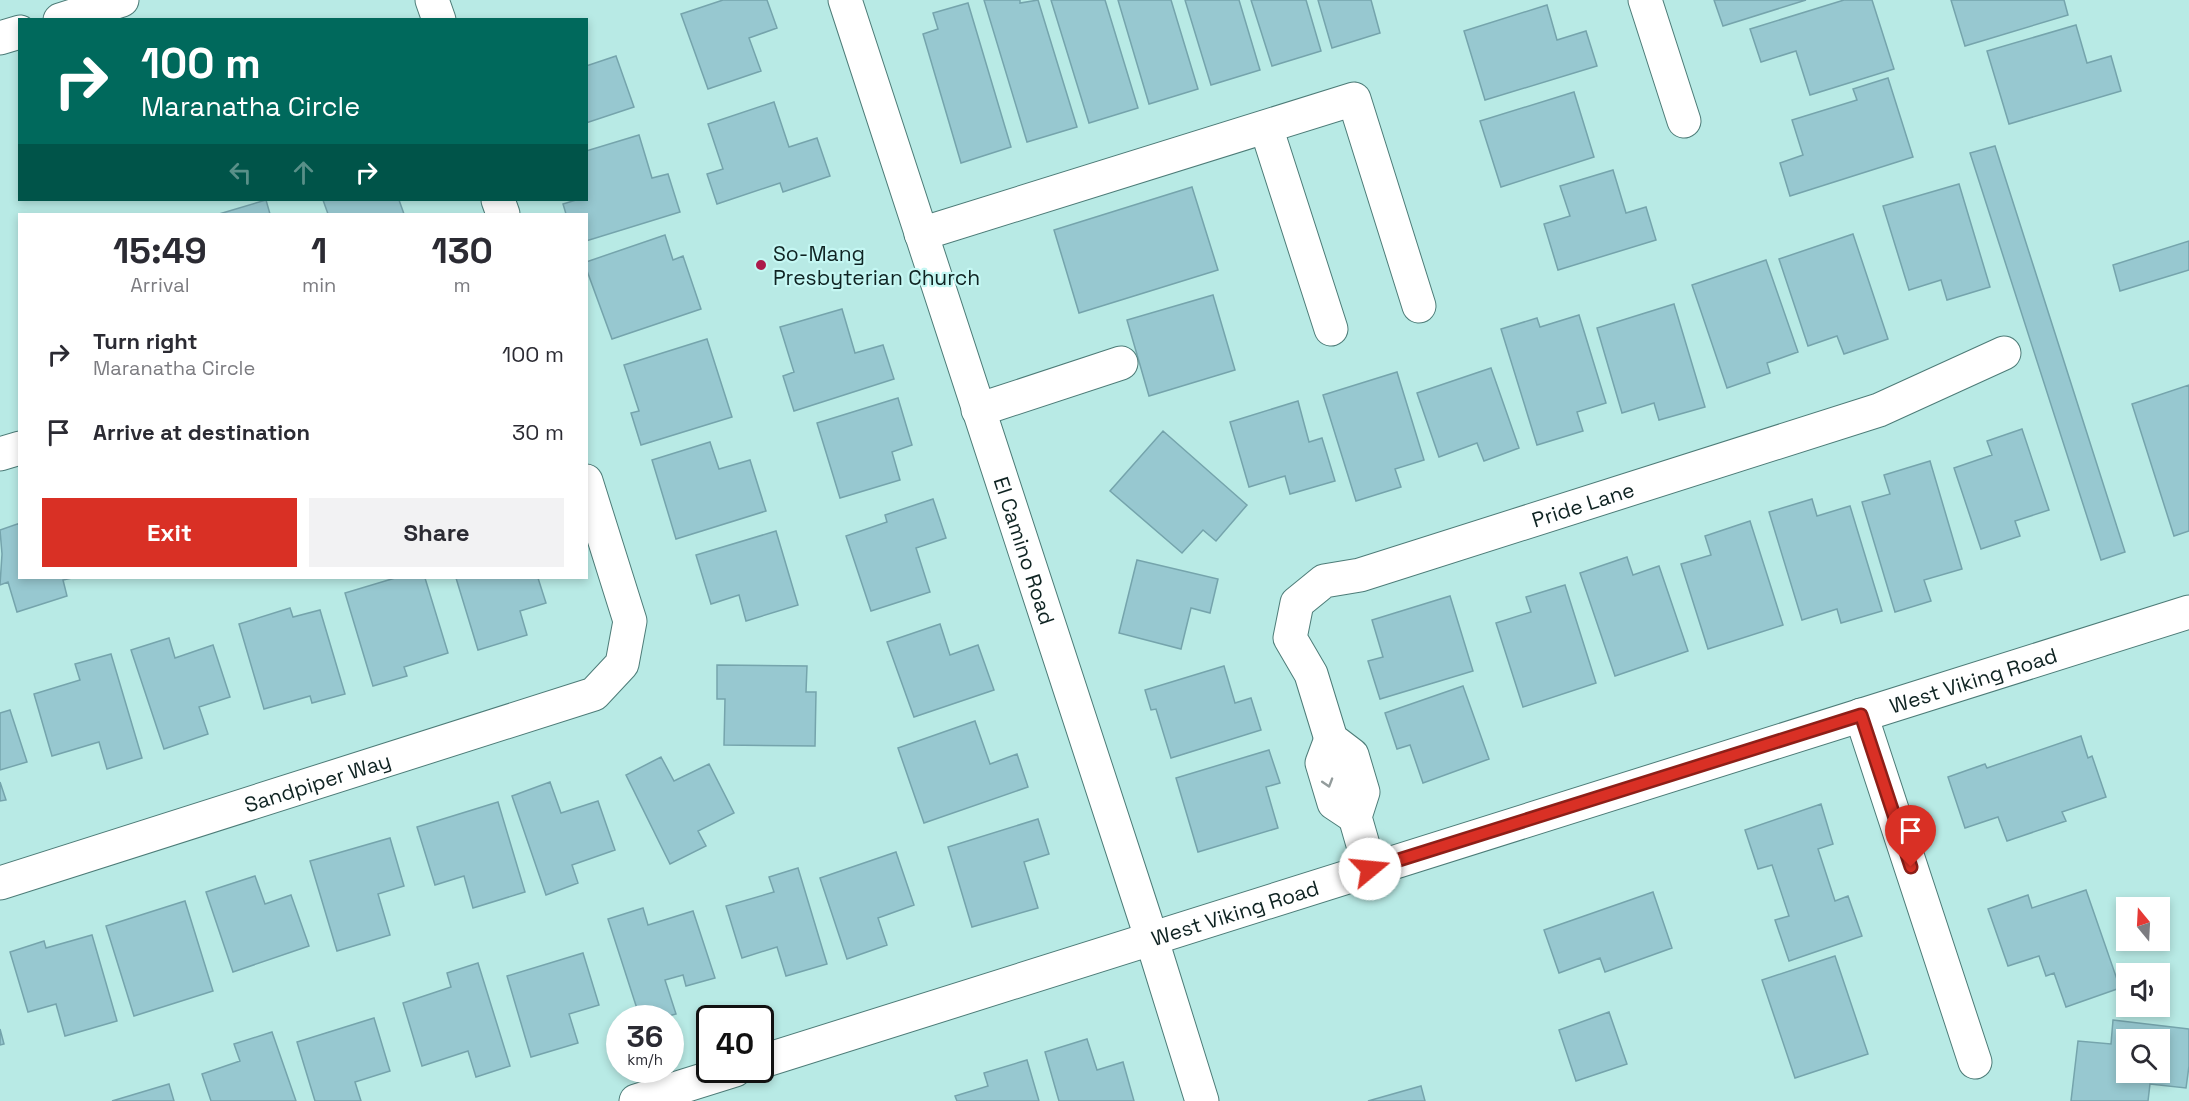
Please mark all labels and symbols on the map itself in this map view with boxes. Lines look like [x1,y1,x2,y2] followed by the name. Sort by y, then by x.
[773,240,980,291] place label: So-Mang Presbyterian Church
[754,258,768,272] marker: So-Mang Presbyterian Church
[988,473,1061,628] street label: El Camino Road
[1528,475,1638,533] street label: Pride Lane
[1886,641,2060,719] street label: West Viking Road
[241,746,394,818] street label: Sandpiper Way
[1321,777,1333,788] one-way arrow
[1885,805,1936,867] pin
[1338,837,1402,901] position arrow
[1148,873,1322,951] street label: West Viking Road
[2116,897,2170,951] north arrow
[696,1005,774,1083] speed limit sign: 40

